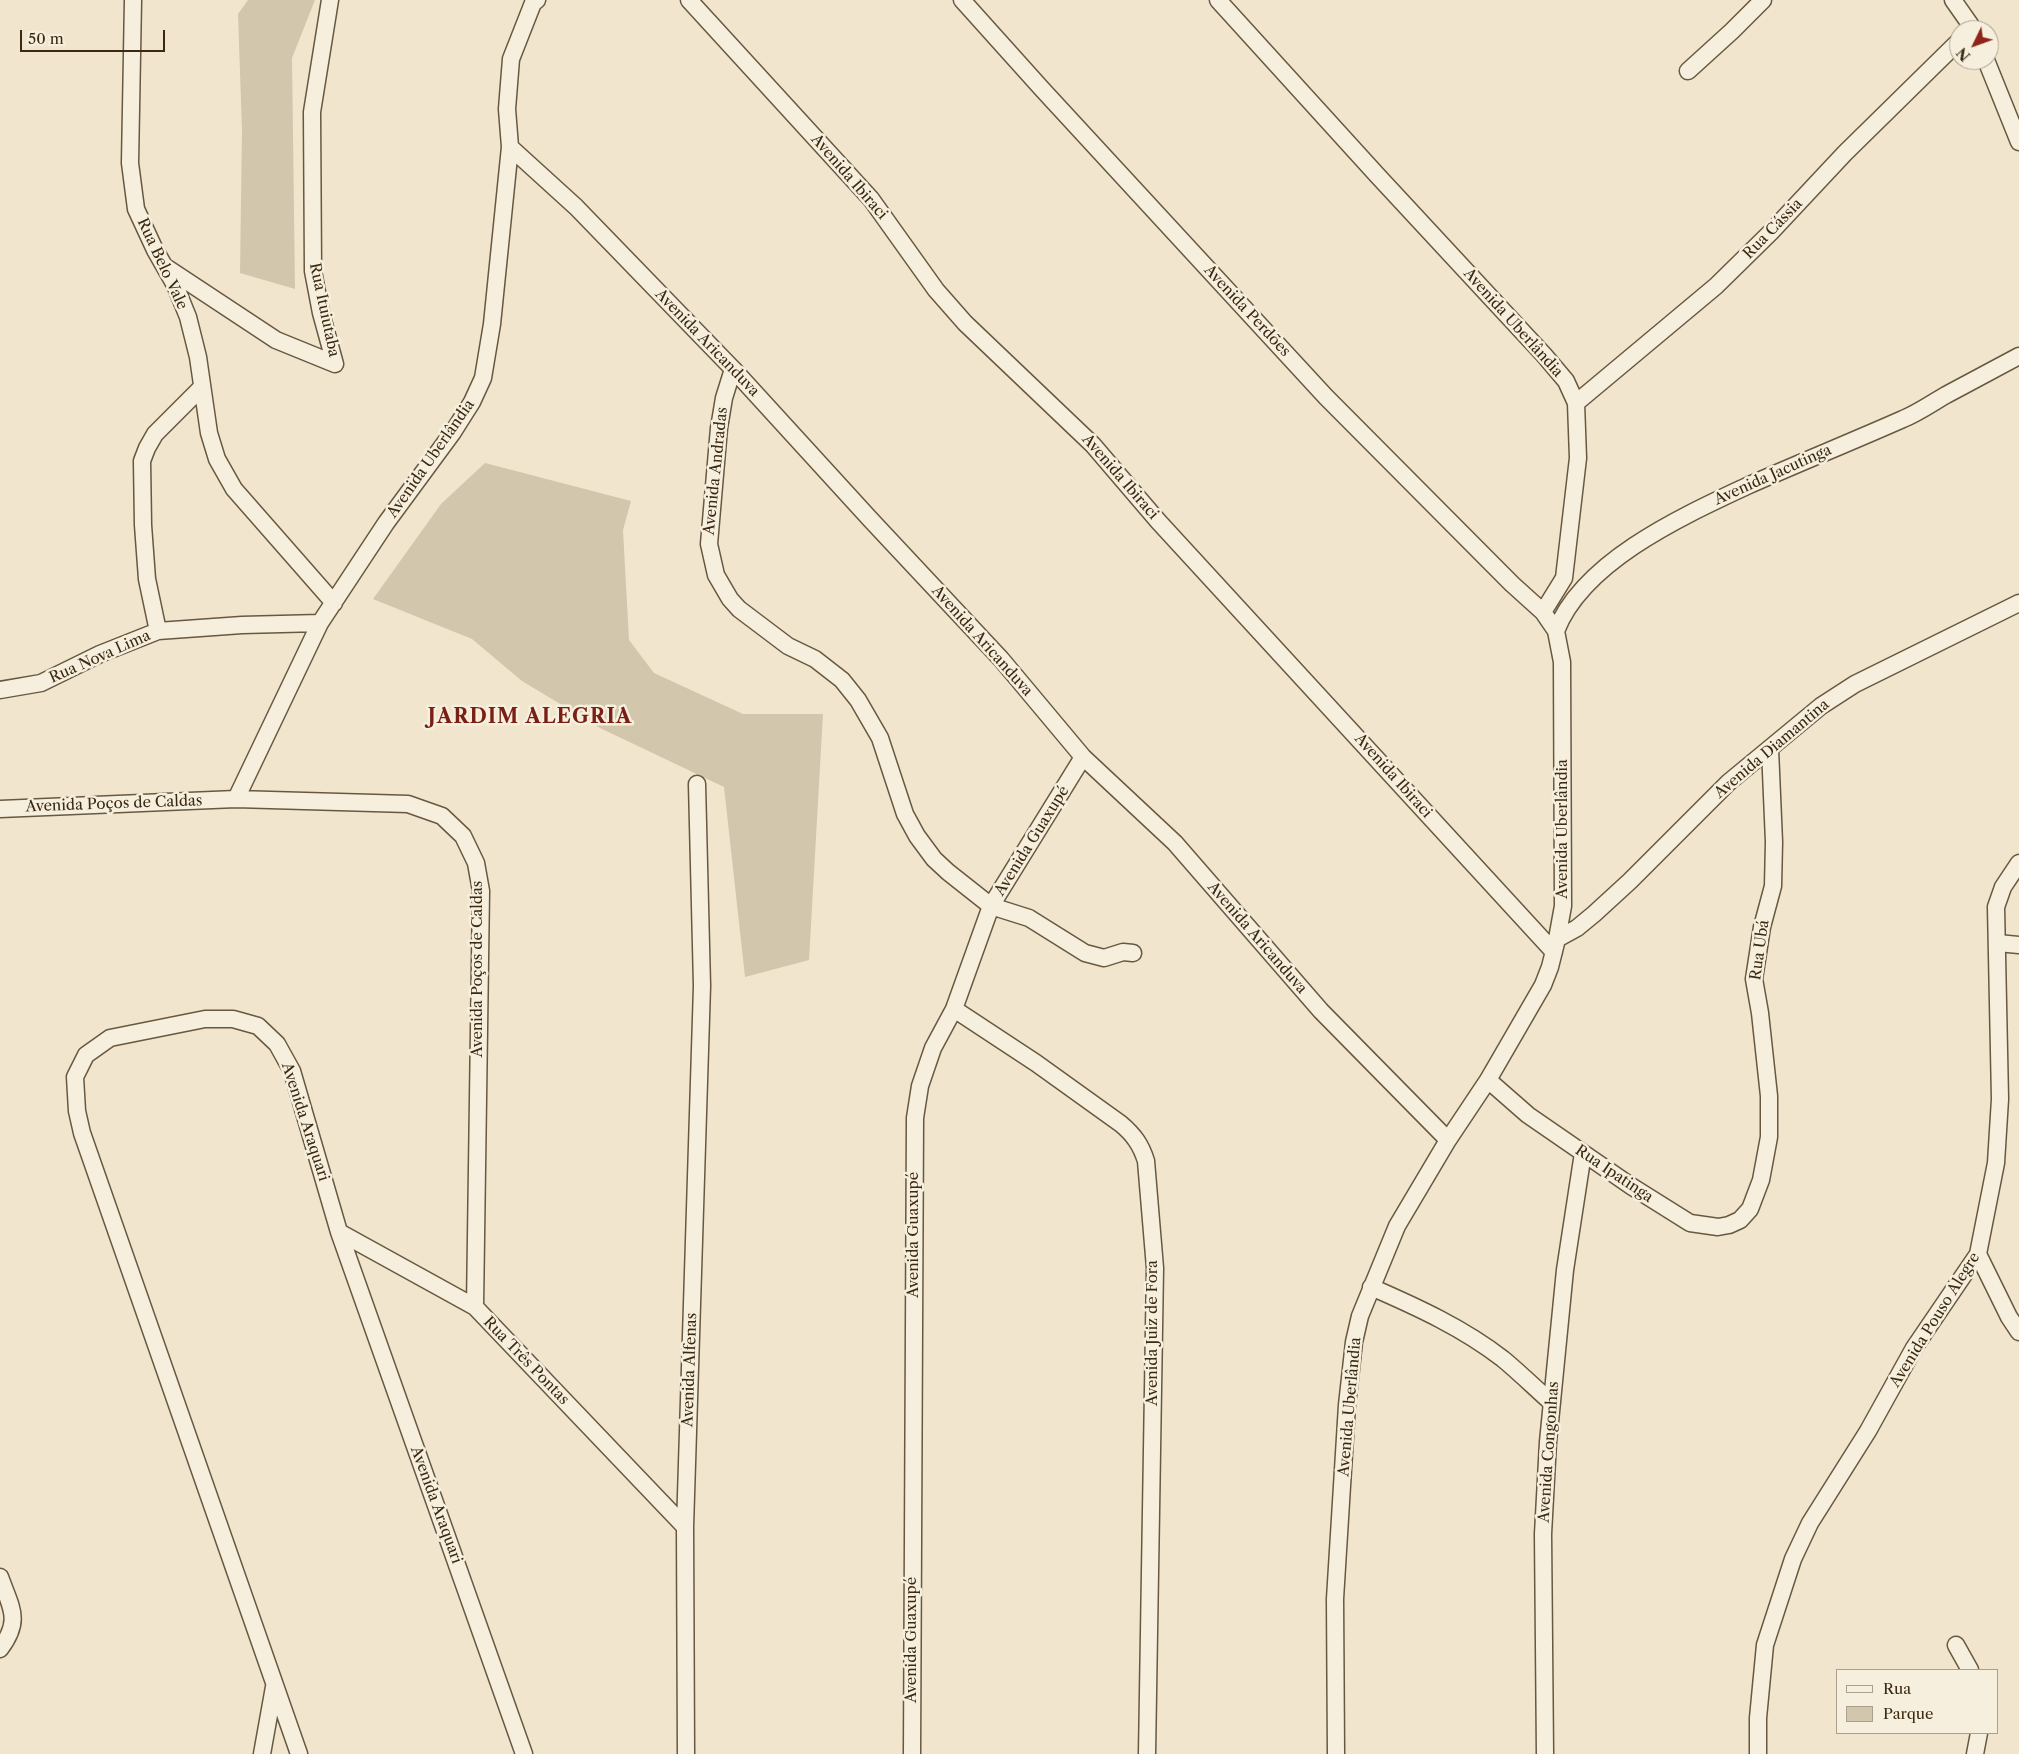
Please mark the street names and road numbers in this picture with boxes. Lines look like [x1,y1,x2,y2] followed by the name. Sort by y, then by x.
[807,131,891,223] street label: Avenida Ibiraci
[1740,195,1806,263] street label: Rua Cássia
[133,215,191,313] street label: Rua Belo Vale
[305,261,343,359] street label: Rua Ituiutaba
[1200,261,1294,361] street label: Avenida Perdões
[1459,265,1567,381] street label: Avenida Uberlândia
[651,286,763,400] street label: Avenida Aricanduva
[383,396,479,522] street label: Avenida Uberlândia
[700,406,732,536] street label: Avenida Andradas
[1078,431,1162,523] street label: Avenida Ibiraci
[1712,441,1834,509] street label: Avenida Jacutinga
[928,582,1036,700] street label: Avenida Aricanduva
[47,627,153,687] street label: Rua Nova Lima
[1711,696,1833,802] street label: Avenida Diamantina
[1350,730,1436,822] street label: Avenida Ibiraci
[1554,759,1572,899] street label: Avenida Uberlândia
[991,783,1073,899] street label: Avenida Guaxupé
[25,792,203,816] street label: Avenida Poços de Caldas
[1204,878,1310,998] street label: Avenida Aricanduva
[469,881,487,1057] street label: Avenida Poços de Caldas
[1747,919,1773,981] street label: Rua Ubá
[277,1060,333,1184] street label: Avenida Araquari
[1572,1141,1656,1207] street label: Rua Ipatinga
[905,1172,923,1298] street label: Avenida Guaxupé
[1886,1249,1984,1391] street label: Avenida Pouso Alegre
[1144,1260,1162,1406] street label: Avenida Juiz de Fora
[479,1313,573,1409] street label: Rua Três Pontas
[679,1313,701,1427] street label: Avenida Alfenas
[1335,1336,1365,1478] street label: Avenida Uberlândia
[1535,1381,1563,1523] street label: Avenida Congonhas
[406,1444,466,1566] street label: Avenida Araquari
[903,1577,921,1703] street label: Avenida Guaxupé

